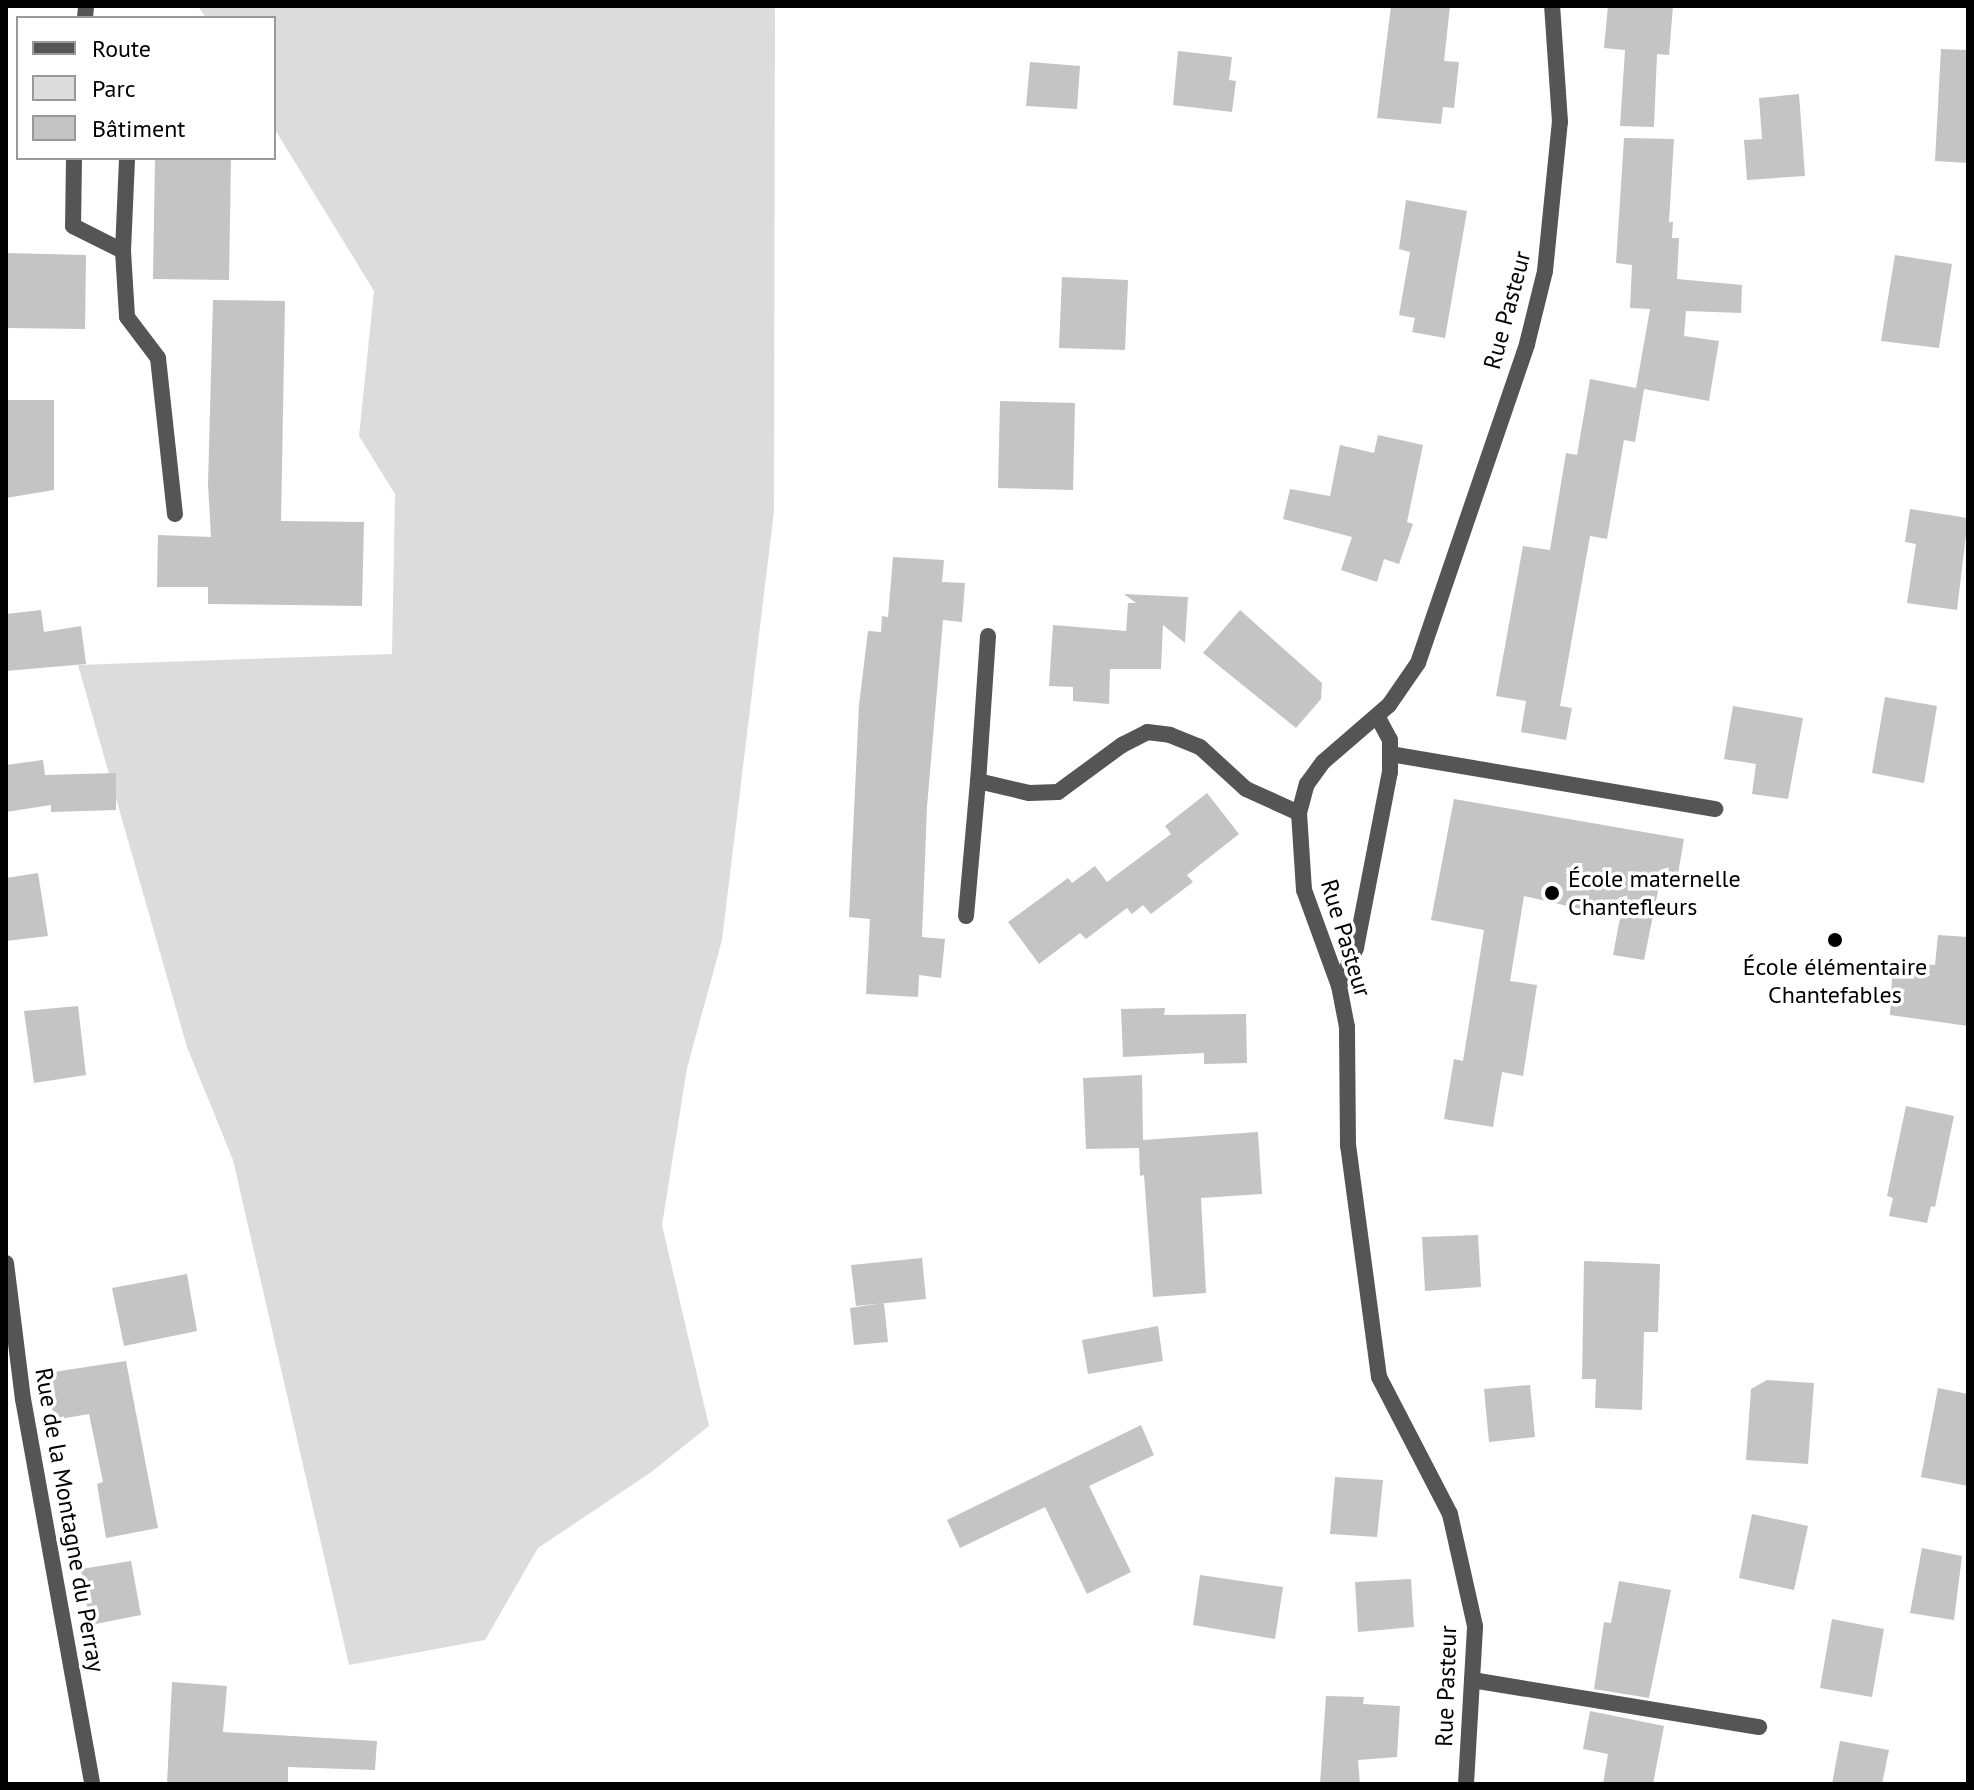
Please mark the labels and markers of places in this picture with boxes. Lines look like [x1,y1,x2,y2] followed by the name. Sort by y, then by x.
[1568,865,1741,921] place label: École maternelle Chantefleurs
[1543,884,1561,902] marker: École maternelle Chantefleurs
[1826,931,1844,949] marker: École élémentaire Chantefables
[1743,953,1927,1009] place label: École élémentaire Chantefables

